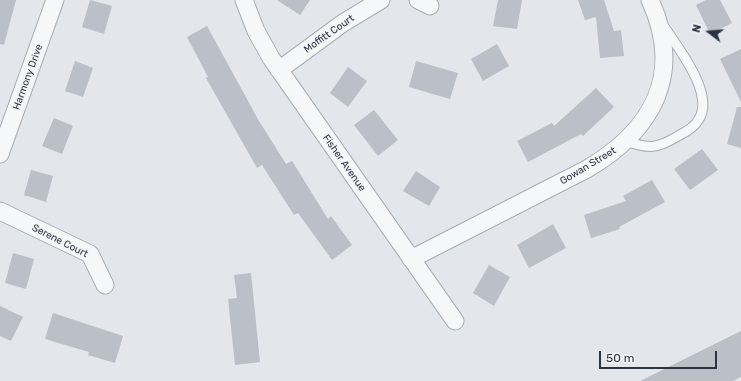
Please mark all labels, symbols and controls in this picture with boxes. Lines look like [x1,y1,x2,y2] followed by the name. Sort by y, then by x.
[302,12,356,56] street label: Moffitt Court
[689,12,729,52] north arrow
[690,23,704,34] text: N
[11,43,45,111] street label: Harmony Drive
[320,132,368,194] street label: Fisher Avenue
[558,145,618,187] street label: Gowan Street
[30,222,90,260] street label: Serene Court
[601,343,719,369] scale bar
[606,351,634,365] text: 50 m

